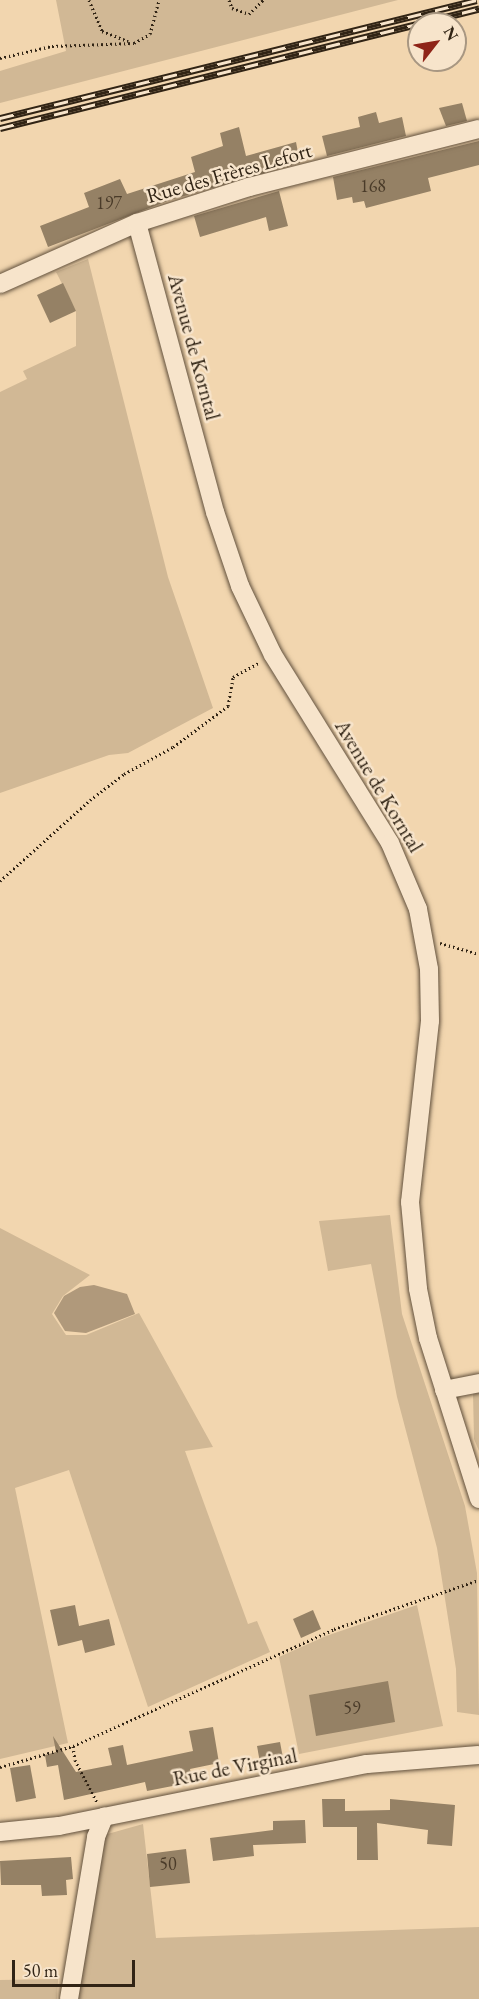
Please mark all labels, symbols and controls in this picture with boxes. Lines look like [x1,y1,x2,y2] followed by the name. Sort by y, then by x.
[407,12,467,72] north arrow
[439,23,463,44] text: N
[143,137,315,209] street label: Rue des Frères Lefort
[360,175,386,197] house number: 168
[96,192,122,214] house number: 197
[162,271,226,423] street label: Avenue de Korntal
[329,715,429,857] street label: Avenue de Korntal
[343,1697,361,1719] house number: 59
[171,1743,299,1791] street label: Rue de Virginal
[159,1853,177,1875] house number: 50
[15,1948,138,1986] scale bar
[23,1959,58,1982] text: 50 m

